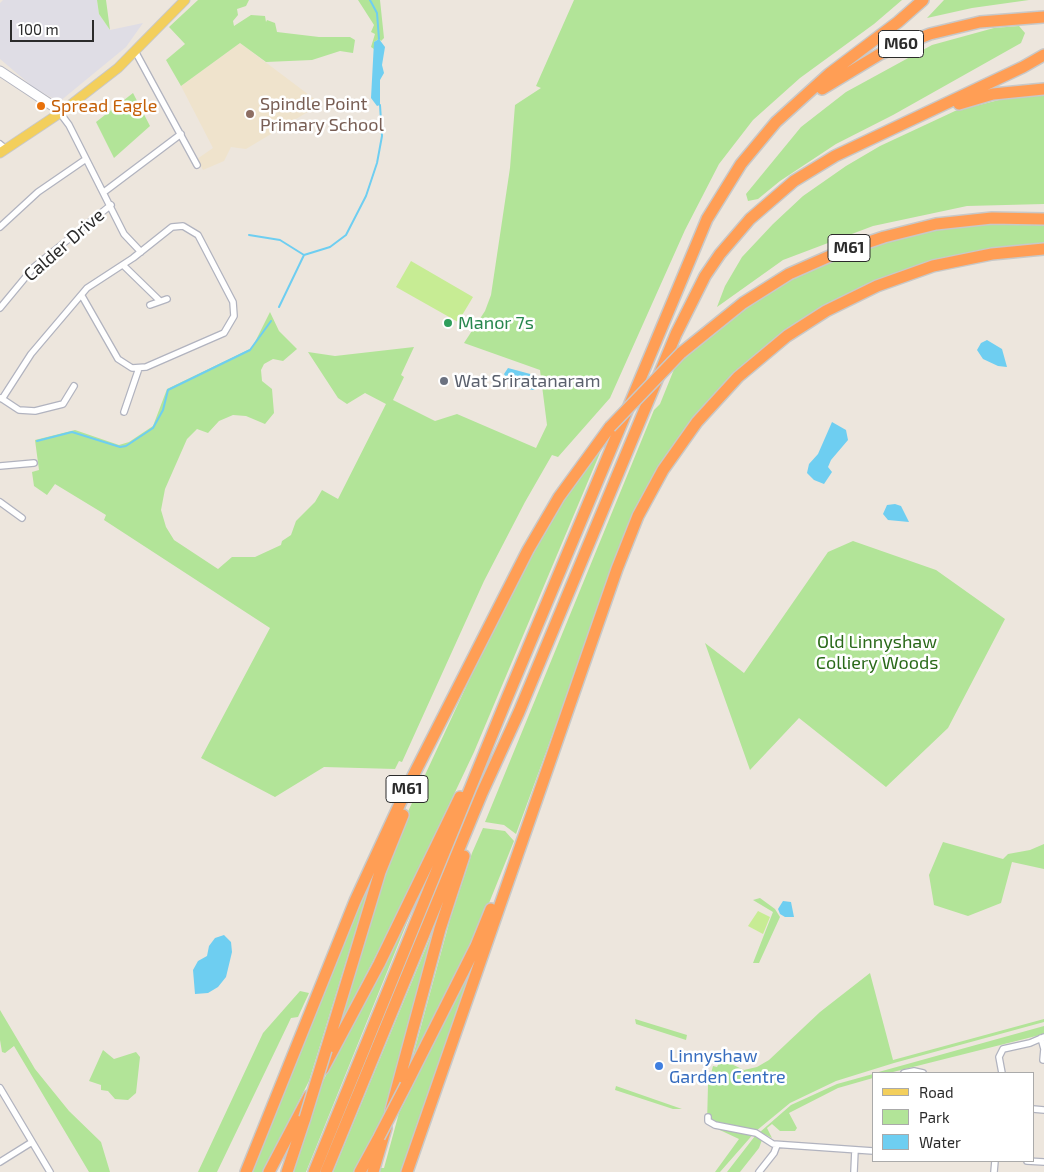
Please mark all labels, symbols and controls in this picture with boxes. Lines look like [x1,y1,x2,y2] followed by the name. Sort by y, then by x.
[12,10,96,42] scale bar
[18,20,59,38] text: 100 m
[878,31,924,58] road number: M60
[260,93,384,136] place label: Spindle Point Primary School
[51,95,157,117] place label: Spread Eagle
[35,100,47,112] marker: Spread Eagle
[244,108,256,120] marker: Spindle Point Primary School
[19,204,109,286] street label: Calder Drive
[828,234,870,262] road number: M61
[458,312,534,334] place label: Manor 7s
[442,317,454,329] marker: Manor 7s
[454,370,600,392] place label: Wat Sriratanaram
[438,375,450,387] marker: Wat Sriratanaram
[816,631,938,674] park label: Old Linnyshaw Colliery Woods
[386,776,428,802] road number: M61
[669,1045,786,1088] place label: Linnyshaw Garden Centre
[653,1060,665,1072] marker: Linnyshaw Garden Centre
[872,1072,1034,1162] legend
[919,1083,954,1101] text: Road
[919,1108,950,1126] text: Park
[919,1133,961,1151] text: Water

